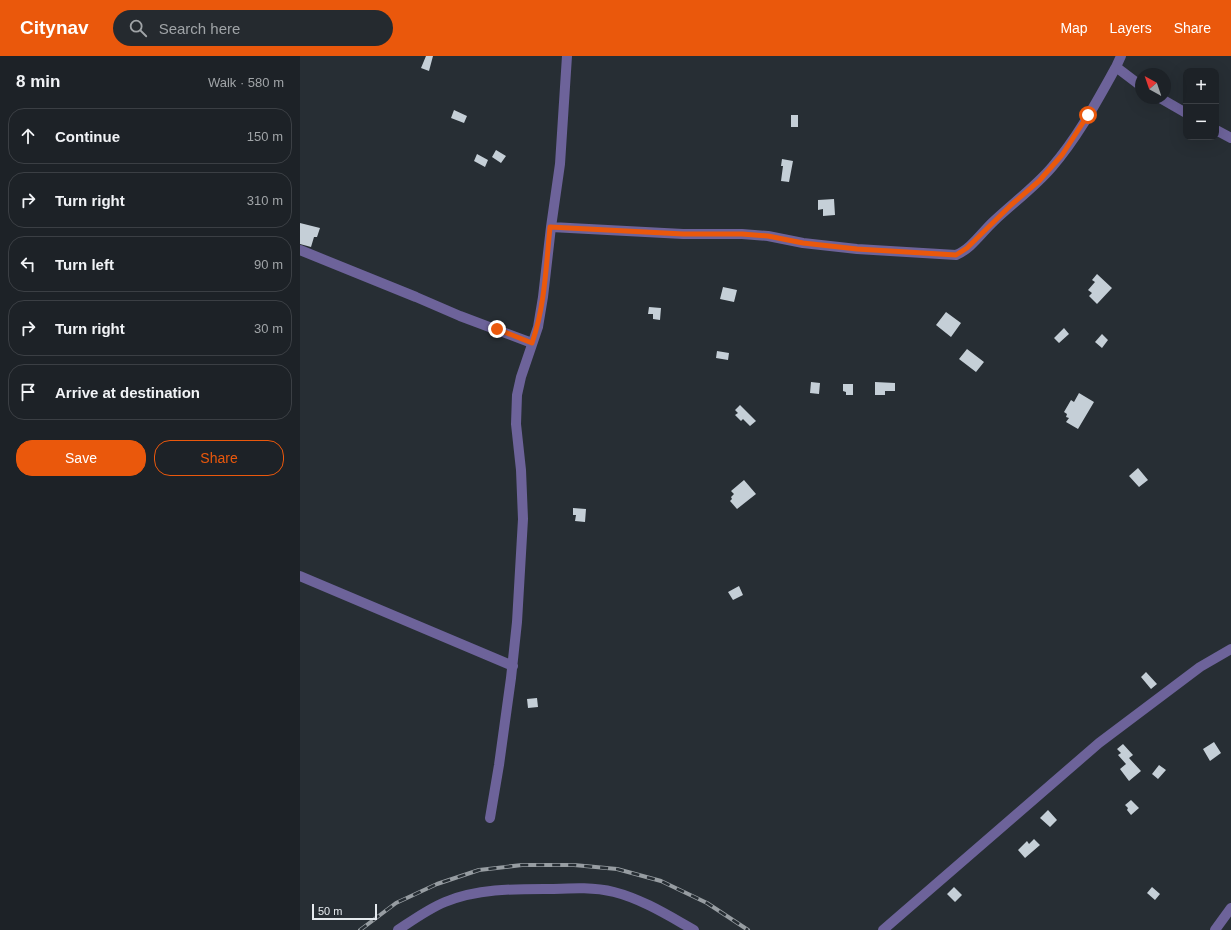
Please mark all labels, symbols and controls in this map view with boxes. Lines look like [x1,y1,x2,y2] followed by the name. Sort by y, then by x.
[113,10,393,46] search box
[20,17,89,38] text: Citynav
[127,17,149,39] icon: search
[159,20,240,37] text: Search here
[1060,20,1088,36] text: Map
[1110,20,1152,36] text: Layers
[1174,20,1211,36] text: Share
[1135,68,1171,104] north arrow
[1183,68,1219,140] map controls
[1183,68,1219,104] button: +
[16,72,60,91] text: 8 min
[208,75,284,90] text: Walk · 580 m
[1183,104,1219,140] button: −
[1079,106,1097,124] route start
[17,125,39,147] icon: ahead
[55,128,120,145] text: Continue
[247,129,283,144] text: 150 m
[17,189,39,211] icon: right
[55,192,125,209] text: Turn right
[247,193,283,208] text: 310 m
[17,253,39,275] icon: left
[55,256,114,273] text: Turn left
[254,257,283,272] text: 90 m
[17,317,39,339] icon: right
[55,320,125,337] text: Turn right
[488,320,506,338] route end
[254,321,283,336] text: 30 m
[17,381,39,403] icon: arrive
[55,384,200,401] text: Arrive at destination
[16,440,146,476] button: Save
[154,440,284,476] button: Share
[312,902,377,921] scale bar
[318,905,342,917] text: 50 m

